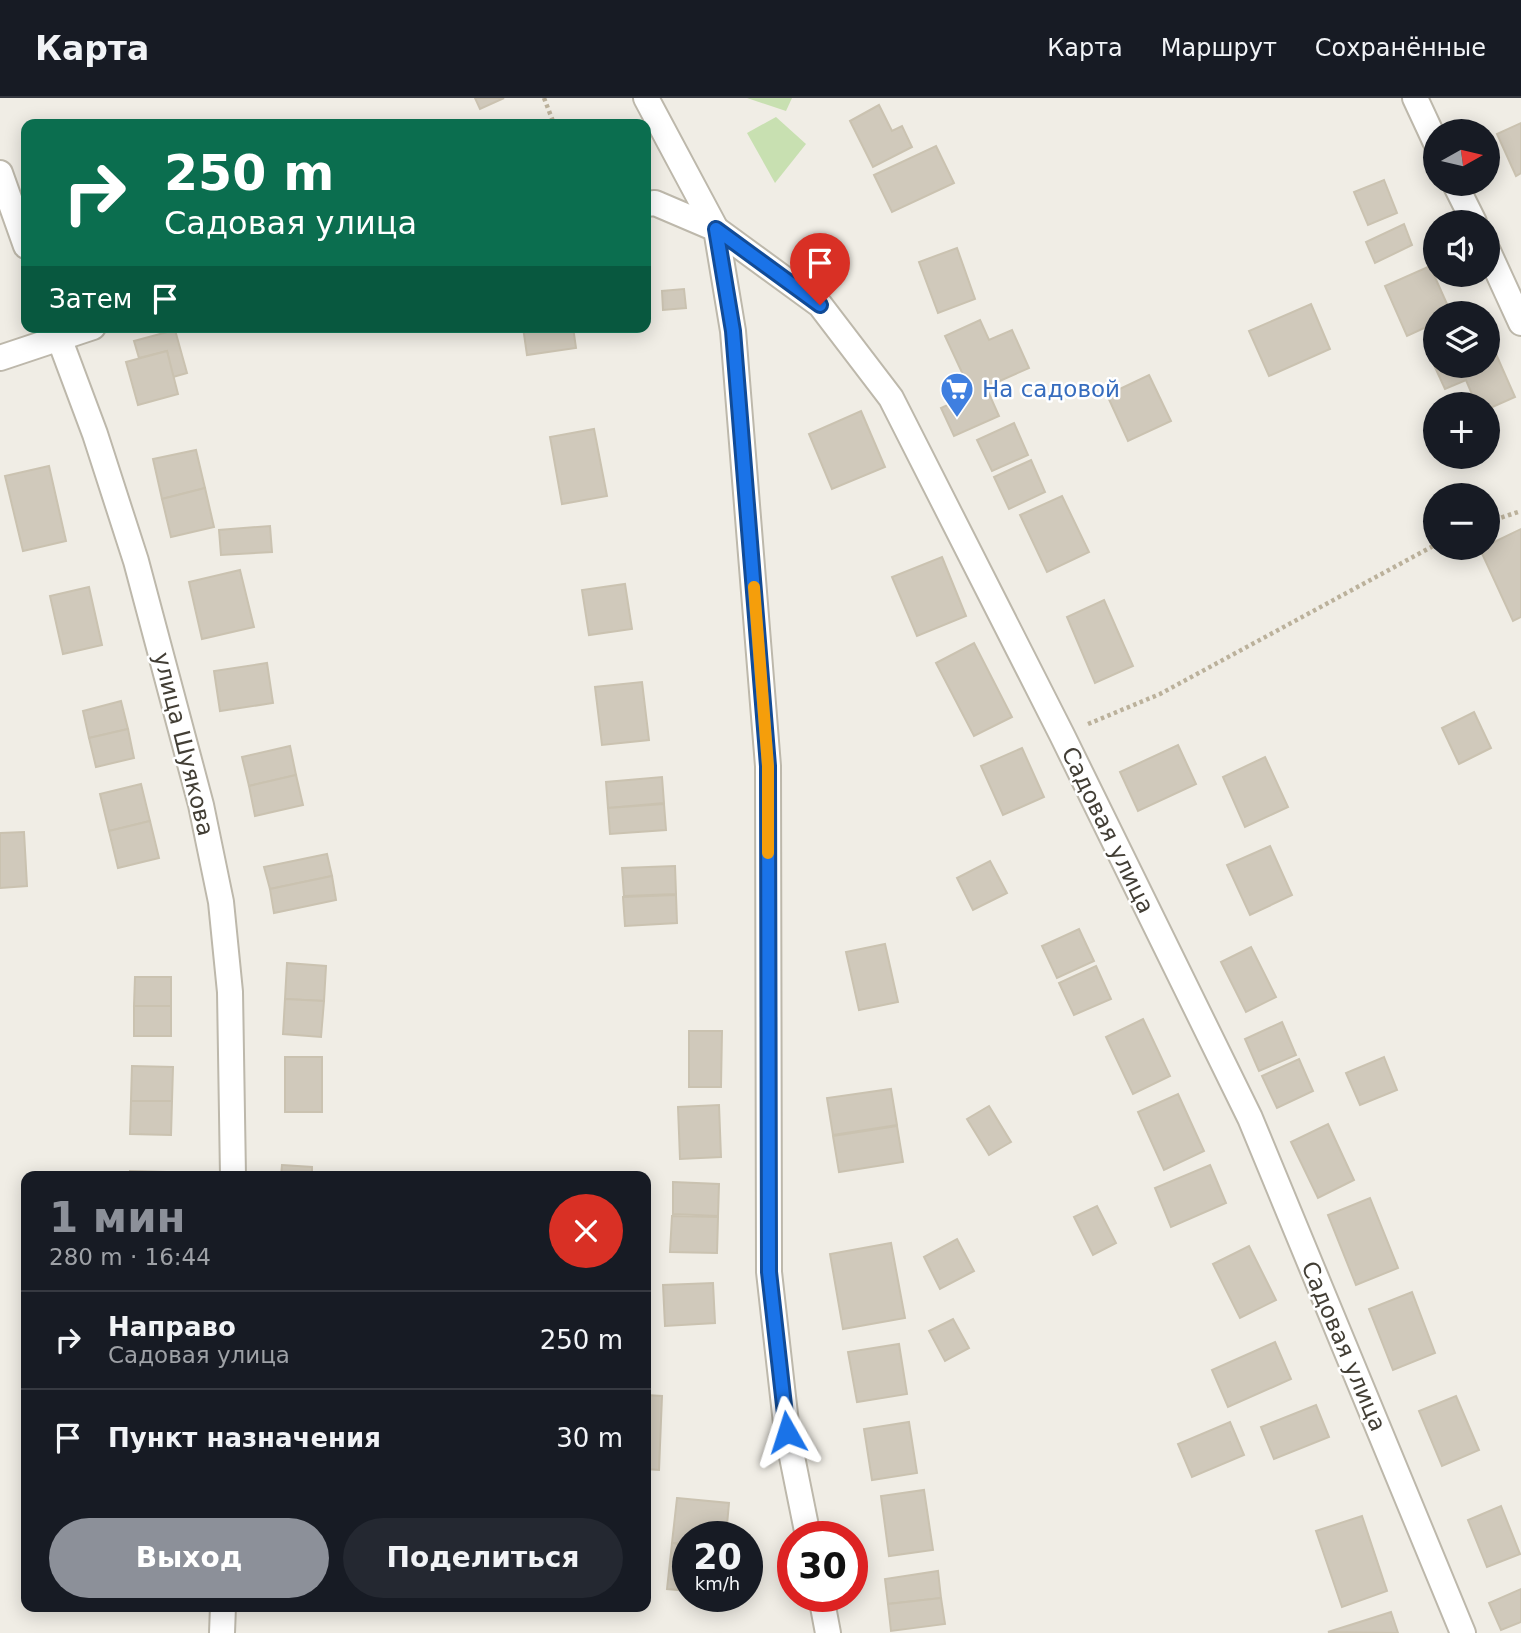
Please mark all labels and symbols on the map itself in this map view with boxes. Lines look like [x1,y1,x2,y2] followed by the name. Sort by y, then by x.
[1423,119,1500,196] north arrow
[790,233,850,305] pin
[938,370,976,419] supermarket icon: На садовой
[982,376,1120,402] place label: На садовой
[149,650,219,838] street label: улица Шуякова
[1056,743,1160,917] street label: Садовая улица
[1296,1257,1392,1435] street label: Садовая улица
[750,1395,824,1469] position arrow
[777,1521,868,1612] speed limit sign: 30

